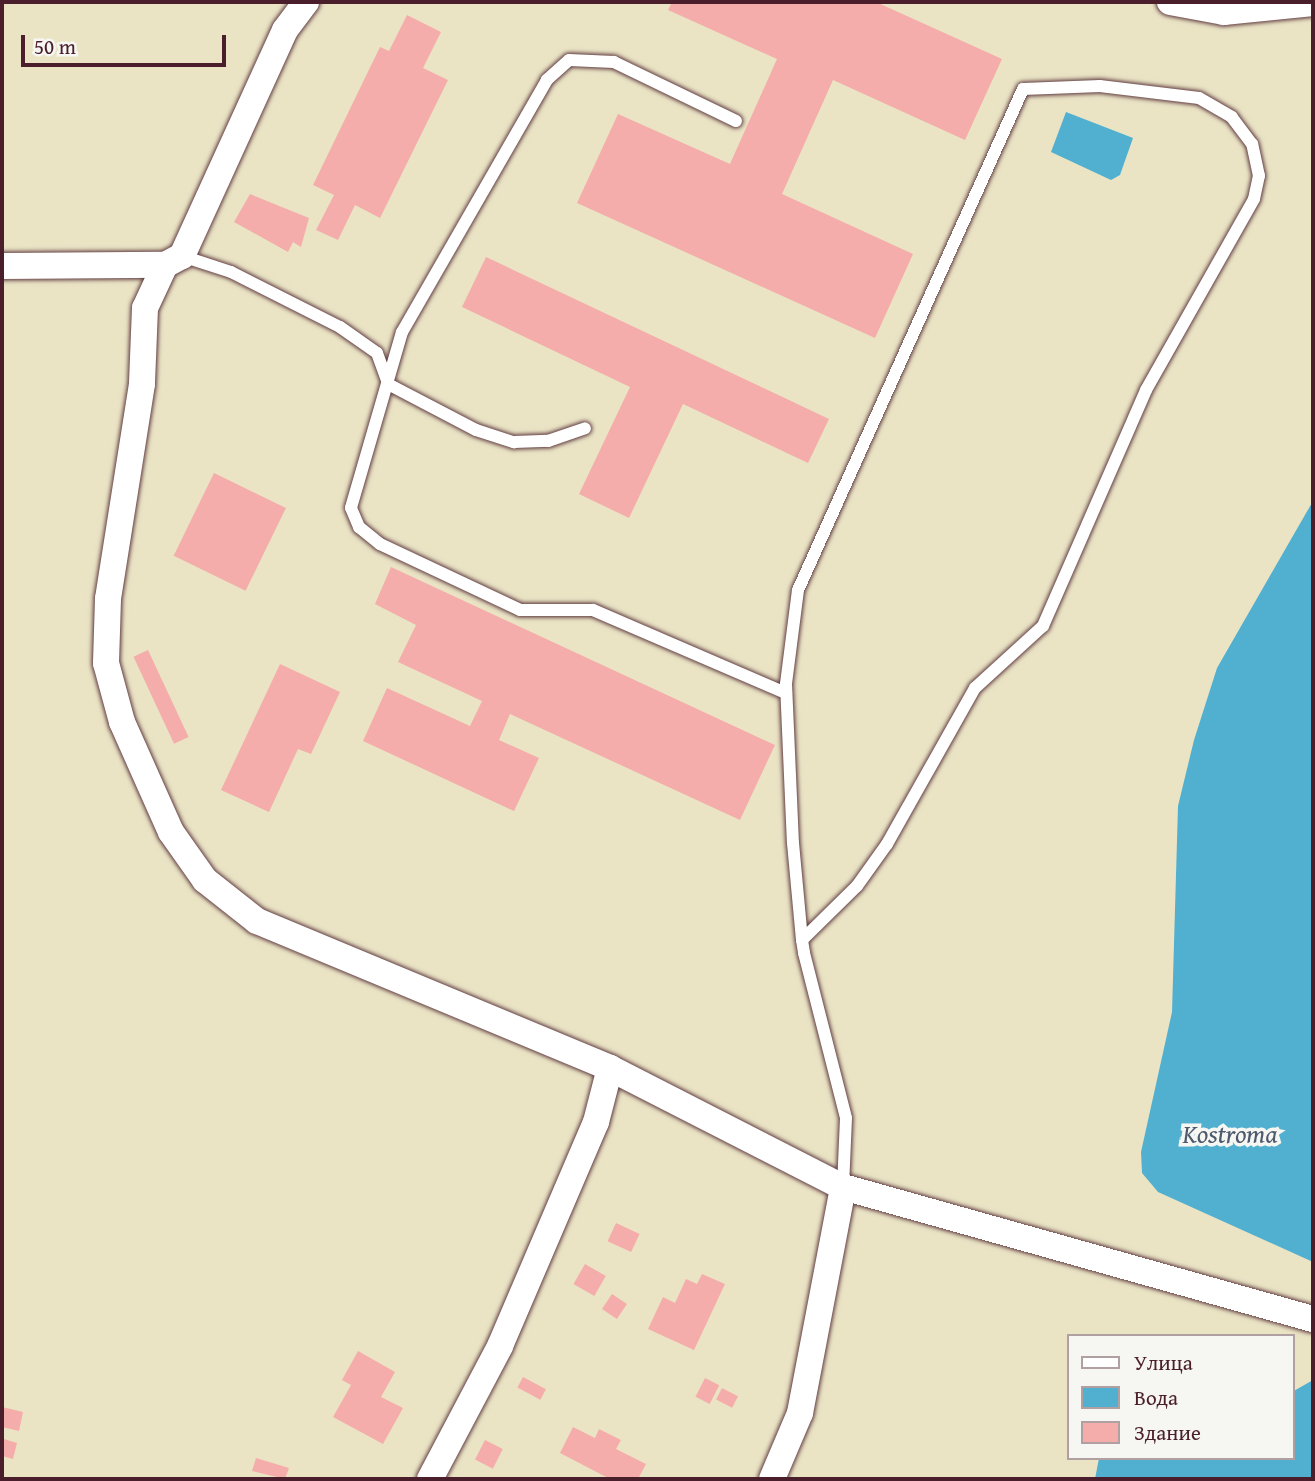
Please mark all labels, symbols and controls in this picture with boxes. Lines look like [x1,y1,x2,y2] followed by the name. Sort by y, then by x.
[24,21,229,65] scale bar
[34,31,76,62] text: 50 m
[1183,1118,1277,1150] water label: Kostroma
[1066,1334,1294,1460] legend
[1134,1347,1193,1378] text: Улица
[1134,1382,1178,1413] text: Вода
[1134,1417,1201,1448] text: Здание

